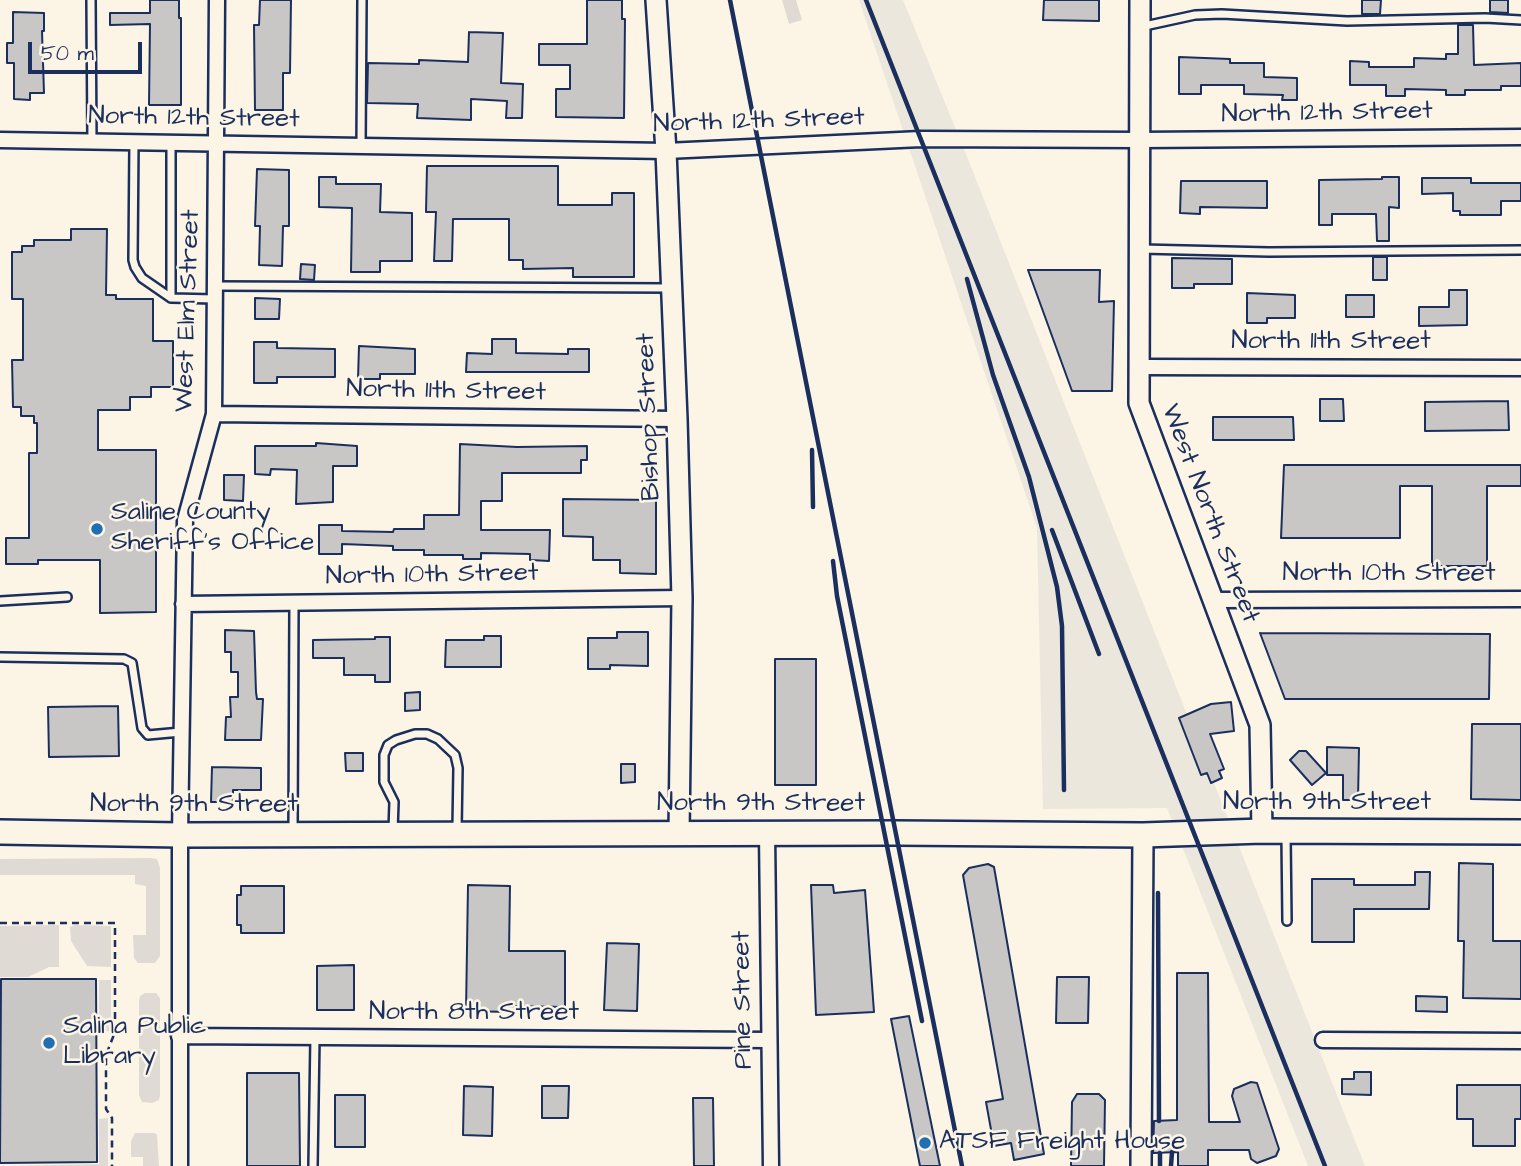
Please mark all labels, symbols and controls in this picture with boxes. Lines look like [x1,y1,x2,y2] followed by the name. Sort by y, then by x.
[32,28,145,72] scale bar
[41,39,94,68] text: 50 m
[1221,97,1433,131] street label: North 12th Street
[88,102,300,136] street label: North 12th Street
[653,103,865,141] street label: North 12th Street
[170,209,208,413] street label: West Elm Street
[1231,327,1431,359] street label: North 11th Street
[631,332,669,502] street label: Bishop Street
[346,375,546,409] street label: North 11th Street
[1153,400,1265,628] street label: West North Street
[111,498,314,560] place label: Saline County Sheriff's Office
[89,521,105,537] marker: Saline County Sheriff's Office
[325,559,539,593] street label: North 10th Street
[1283,559,1495,591] street label: North 10th Street
[1223,788,1431,820] street label: North 9th Street
[657,789,865,821] street label: North 9th Street
[90,790,298,822] street label: North 9th Street
[727,931,761,1069] street label: Pine Street
[369,998,579,1030] street label: North 8th Street
[63,1012,206,1074] place label: Salina Public Library
[41,1035,57,1051] marker: Salina Public Library
[939,1127,1185,1159] place label: ATSF Freight House
[917,1135,933,1151] marker: ATSF Freight House

